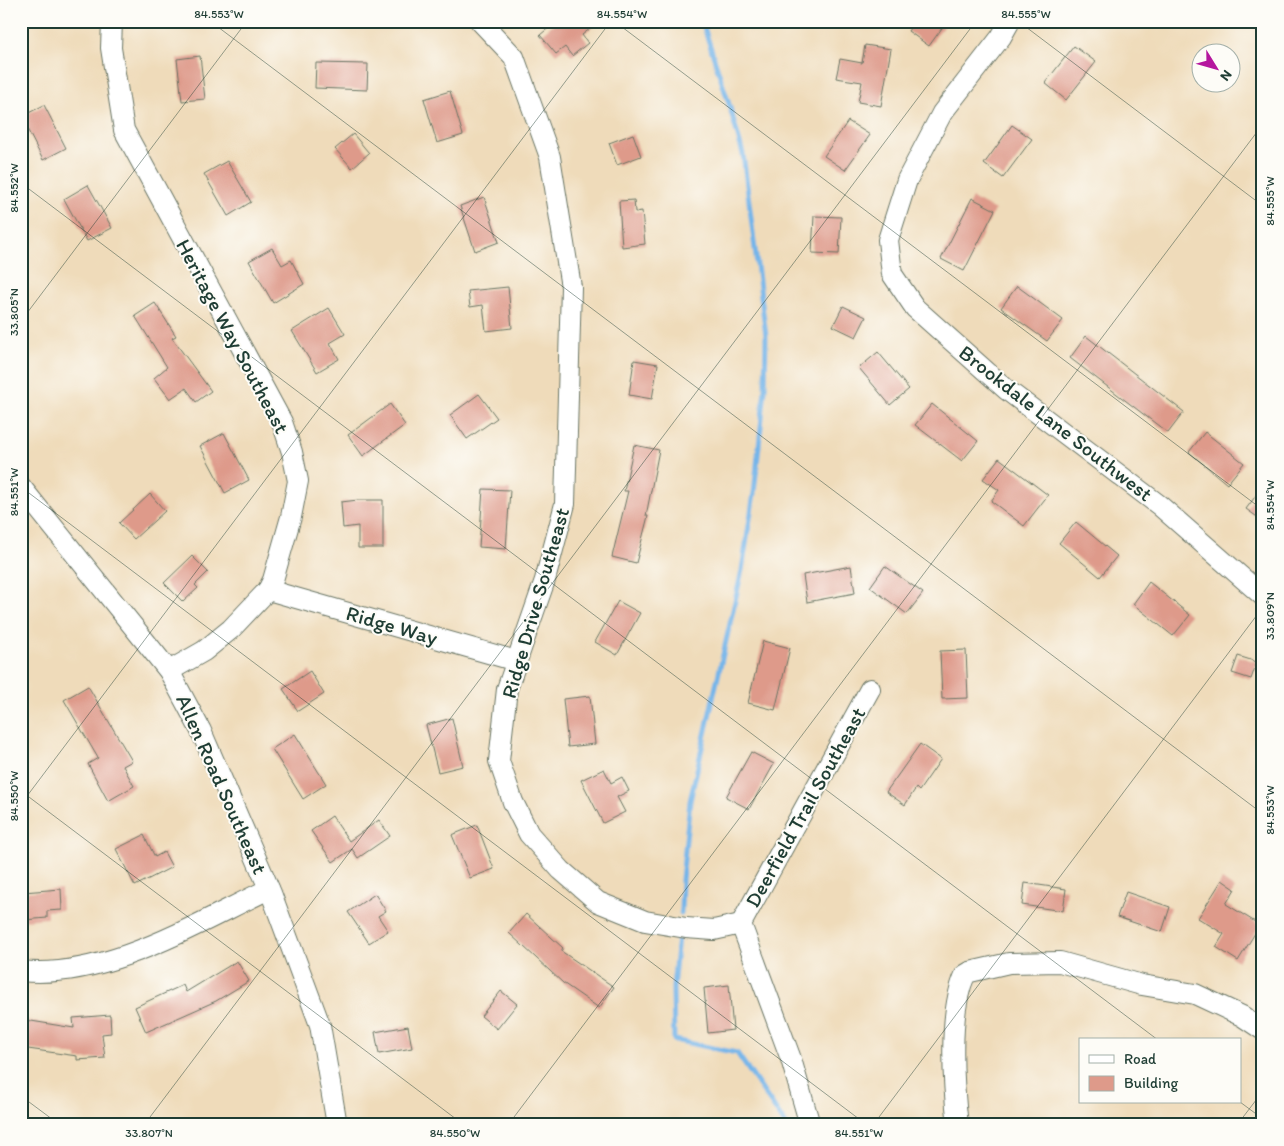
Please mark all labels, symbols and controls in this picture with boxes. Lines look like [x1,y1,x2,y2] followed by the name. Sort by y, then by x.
[194,7,244,21] text: 84.553°W
[597,7,647,21] text: 84.554°W
[1001,7,1051,21] text: 84.555°W
[1192,42,1242,92] north arrow
[1216,67,1236,84] text: N
[7,163,21,213] text: 84.552°W
[1263,176,1277,226] text: 84.555°W
[171,235,295,438] street label: Heritage Way Southeast
[7,288,21,336] text: 33.805°N
[954,340,1158,506] street label: Brookdale Lane Southwest
[7,468,21,516] text: 84.551°W
[1263,480,1277,530] text: 84.554°W
[496,505,574,701] street label: Ridge Drive Southeast
[1263,592,1277,640] text: 33.809°N
[343,600,441,650] street label: Ridge Way
[171,690,273,878] street label: Allen Road Southeast
[740,703,870,911] street label: Deerfield Trail Southeast
[7,771,21,821] text: 84.550°W
[1263,785,1277,835] text: 84.553°W
[1079,1038,1242,1104] legend
[1124,1050,1157,1068] text: Road
[1124,1074,1178,1092] text: Building
[125,1126,173,1140] text: 33.807°N
[430,1126,480,1140] text: 84.550°W
[835,1126,883,1140] text: 84.551°W

